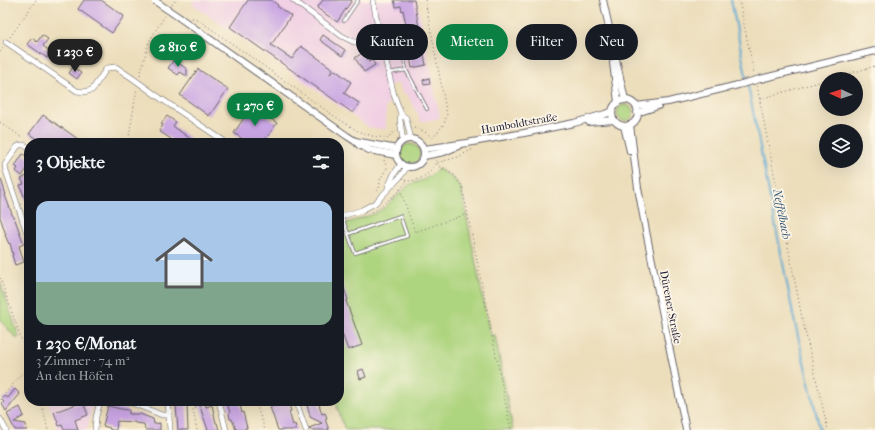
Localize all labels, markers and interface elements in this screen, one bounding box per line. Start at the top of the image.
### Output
chip: Kaufen [356,24,428,60]
chip: Mieten [436,24,508,60]
chip: Filter [516,24,577,60]
chip: Neu [585,24,638,60]
pin: 2 810 € [141,34,215,68]
pin: 1 230 € [38,39,112,73]
text: 2 810 € [159,39,197,54]
text: 1 230 € [56,44,94,59]
north arrow [819,72,863,116]
map controls [819,72,863,168]
pin: 1 270 € [218,93,292,127]
text: 1 270 € [236,98,274,113]
street label: Humboldtstraße [480,110,559,137]
button: layers [819,124,863,168]
icon: filters [310,151,332,173]
text: 3 Objekte [36,152,105,172]
water label: Neffelbach [770,187,794,240]
icon: home [148,227,220,299]
street label: Dürener Straße [657,269,684,345]
text: 1 230 €/Monat [36,333,136,353]
text: 3 Zimmer · 74 m² [36,353,129,368]
text: An den Höfen [36,368,113,383]

